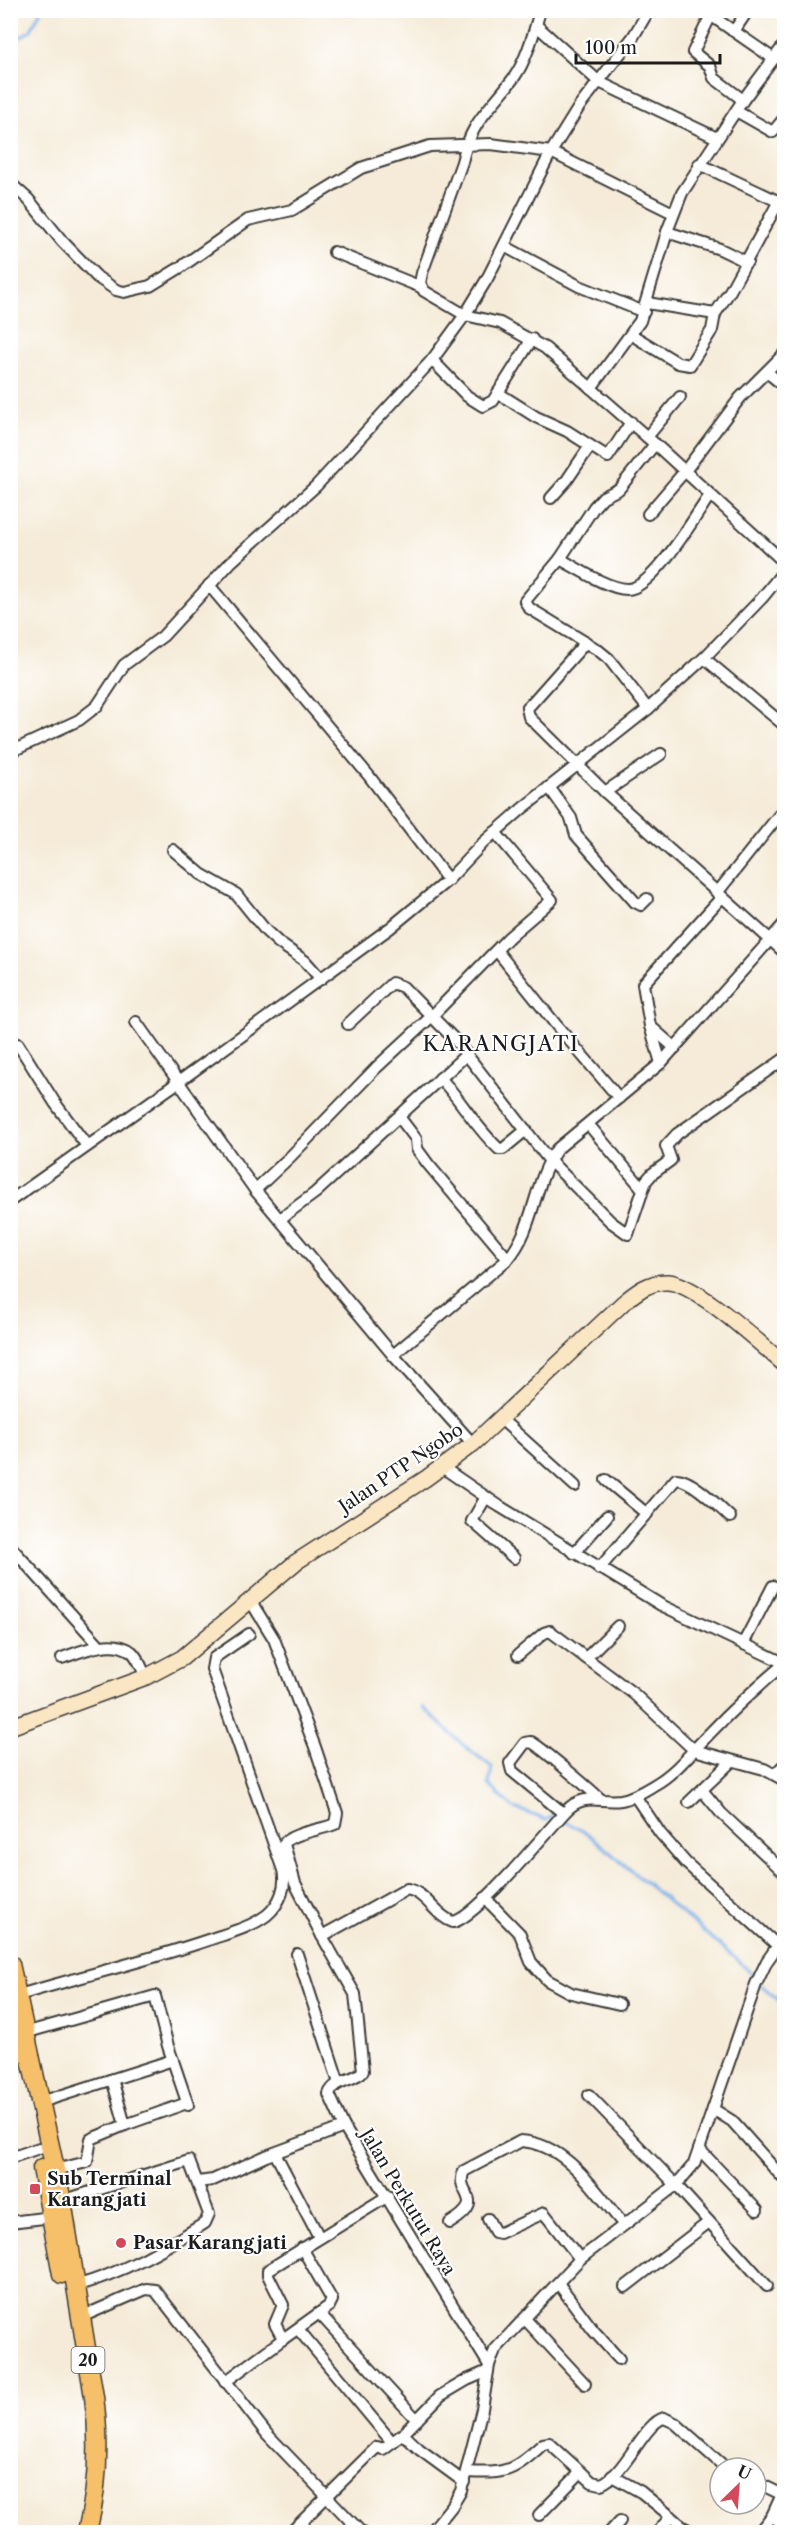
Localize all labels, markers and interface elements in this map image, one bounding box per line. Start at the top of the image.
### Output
scale bar [576,27,720,65]
text: 100 m [585,37,637,59]
district label: KARANGJATI [422,1031,580,1056]
street label: Jalan PTP Ngobo [332,1418,467,1519]
street label: Jalan Perkutut Raya [354,2122,461,2280]
place label: Sub Terminal Karangjati [47,2168,172,2211]
marker: Sub Terminal Karangjati [28,2182,42,2196]
place label: Pasar Karangjati [133,2232,287,2254]
marker: Pasar Karangjati [114,2236,128,2250]
road number: 20 [72,2347,104,2373]
north arrow [708,2456,768,2516]
text: U [734,2461,754,2484]

